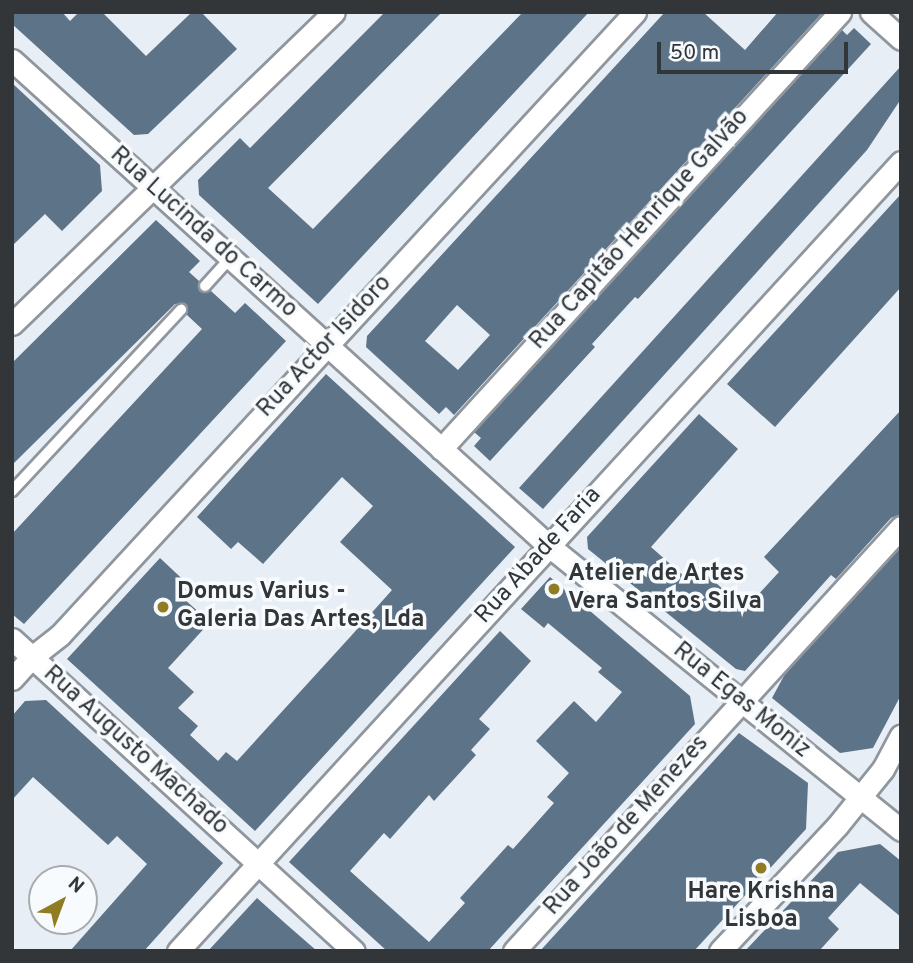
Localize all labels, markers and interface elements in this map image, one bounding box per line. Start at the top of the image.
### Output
scale bar [661,28,852,72]
text: 50 m [670,40,719,67]
street label: Rua Capitão Henrique Galvão [524,104,756,356]
street label: Rua Lucinda do Carmo [103,141,303,325]
street label: Rua Actor Isidoro [251,270,399,424]
street label: Rua Abade Faria [470,481,608,631]
place label: Atelier de Artes Vera Santos Silva [568,561,762,617]
place label: Domus Varius - Galeria Das Artes, Lda [177,579,425,635]
marker: Atelier de Artes Vera Santos Silva [546,581,562,597]
marker: Domus Varius - Galeria Das Artes, Lda [155,599,171,615]
street label: Rua Egas Moniz [666,637,816,765]
street label: Rua Augusto Machado [36,660,234,842]
street label: Rua João de Menezes [538,730,716,922]
marker: Hare Krishna Lisboa [753,860,769,876]
north arrow [28,865,98,935]
text: N [62,872,88,899]
place label: Hare Krishna Lisboa [687,879,835,935]

